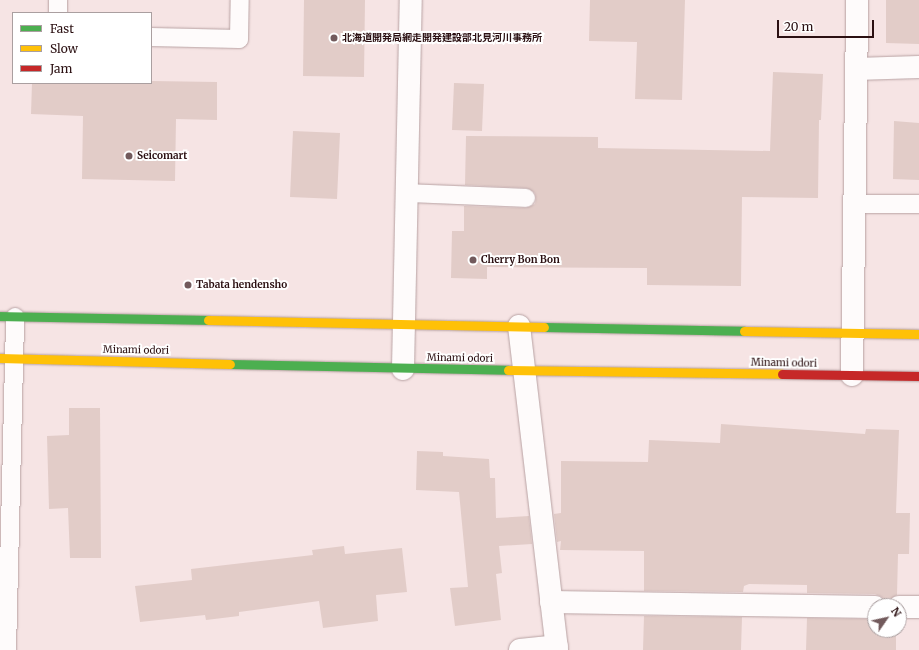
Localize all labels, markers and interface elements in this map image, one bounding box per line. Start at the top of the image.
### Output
legend [12,12,152,84]
scale bar [779,12,876,38]
text: 20 m [784,19,813,34]
text: Fast [50,21,74,36]
place label: 北海道開発局網走開発建設部北見河川事務所 [342,32,542,44]
marker: 北海道開発局網走開発建設部北見河川事務所 [329,33,339,43]
text: Slow [50,41,78,56]
text: Jam [50,61,72,76]
place label: Seicomart [137,150,187,162]
marker: Seicomart [124,151,134,161]
place label: Cherry Bon Bon [481,254,560,266]
marker: Cherry Bon Bon [468,255,478,265]
place label: Tabata hendensho [196,279,287,291]
marker: Tabata hendensho [183,280,193,290]
street label: Minami odori [103,343,169,357]
street label: Minami odori [427,351,493,365]
street label: Minami odori [751,356,817,370]
north arrow [867,598,907,638]
text: N [888,604,904,619]

